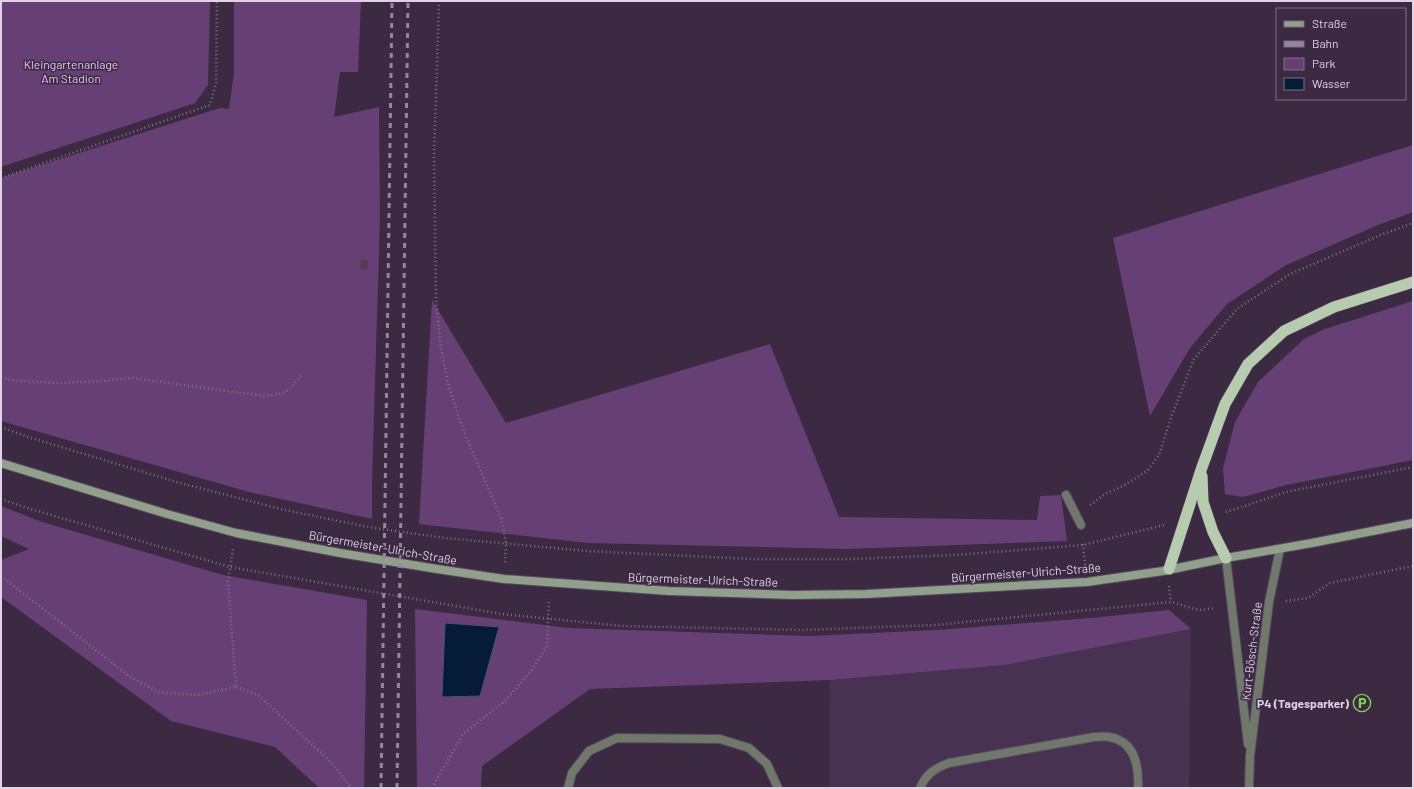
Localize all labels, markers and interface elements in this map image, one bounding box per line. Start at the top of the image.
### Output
legend [1276,8,1406,100]
text: Straße [1312,16,1347,30]
text: Bahn [1312,36,1339,50]
text: Park [1312,56,1336,70]
park label: Kleingartenanlage Am Stadion [24,57,118,85]
text: Wasser [1312,76,1351,90]
street label: Bürgermeister-Ulrich-Straße [308,527,458,567]
street label: Bürgermeister-Ulrich-Straße [951,560,1101,584]
street label: Bürgermeister-Ulrich-Straße [628,569,778,589]
street label: Kurt-Bösch-Straße [1238,601,1264,701]
parking icon: P4 (Tagesparker) [1352,693,1372,713]
place label: P4 (Tagesparker) [1257,696,1350,710]

